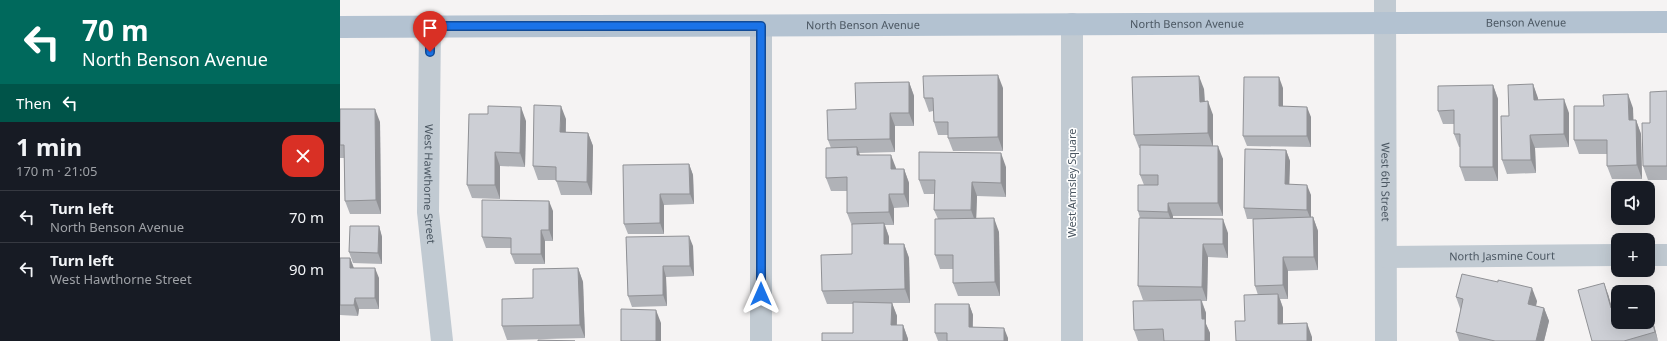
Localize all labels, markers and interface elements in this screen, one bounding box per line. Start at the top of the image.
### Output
text: 70 m [82,11,149,49]
pin [413,11,447,52]
street label: Benson Avenue [1486,14,1566,30]
icon: left [16,16,68,68]
street label: North Benson Avenue [1130,16,1244,31]
icon: arrive [419,17,441,39]
street label: North Benson Avenue [806,17,920,32]
text: North Benson Avenue [82,47,268,71]
icon: left [59,92,81,114]
text: Then [16,93,51,113]
street label: West Hawthorne Street [421,124,439,245]
street label: West Armsley Square [1064,128,1079,238]
text: 1 min [16,130,82,163]
button: close [282,135,324,177]
street label: West 6th Street [1378,142,1394,222]
text: 170 m · 21:05 [16,162,97,180]
map controls [1611,181,1655,329]
button: sound [1611,181,1655,225]
text: Turn left [50,198,114,218]
icon: left [16,206,38,228]
text: 70 m [289,207,324,227]
text: North Benson Avenue [50,218,184,236]
button: + [1611,233,1655,277]
street label: North Jasmine Court [1449,248,1555,263]
text: Turn left [50,250,114,270]
icon: left [16,258,38,280]
text: 90 m [289,259,324,279]
text: West Hawthorne Street [50,270,192,288]
position arrow [740,273,782,315]
button: − [1611,285,1655,329]

